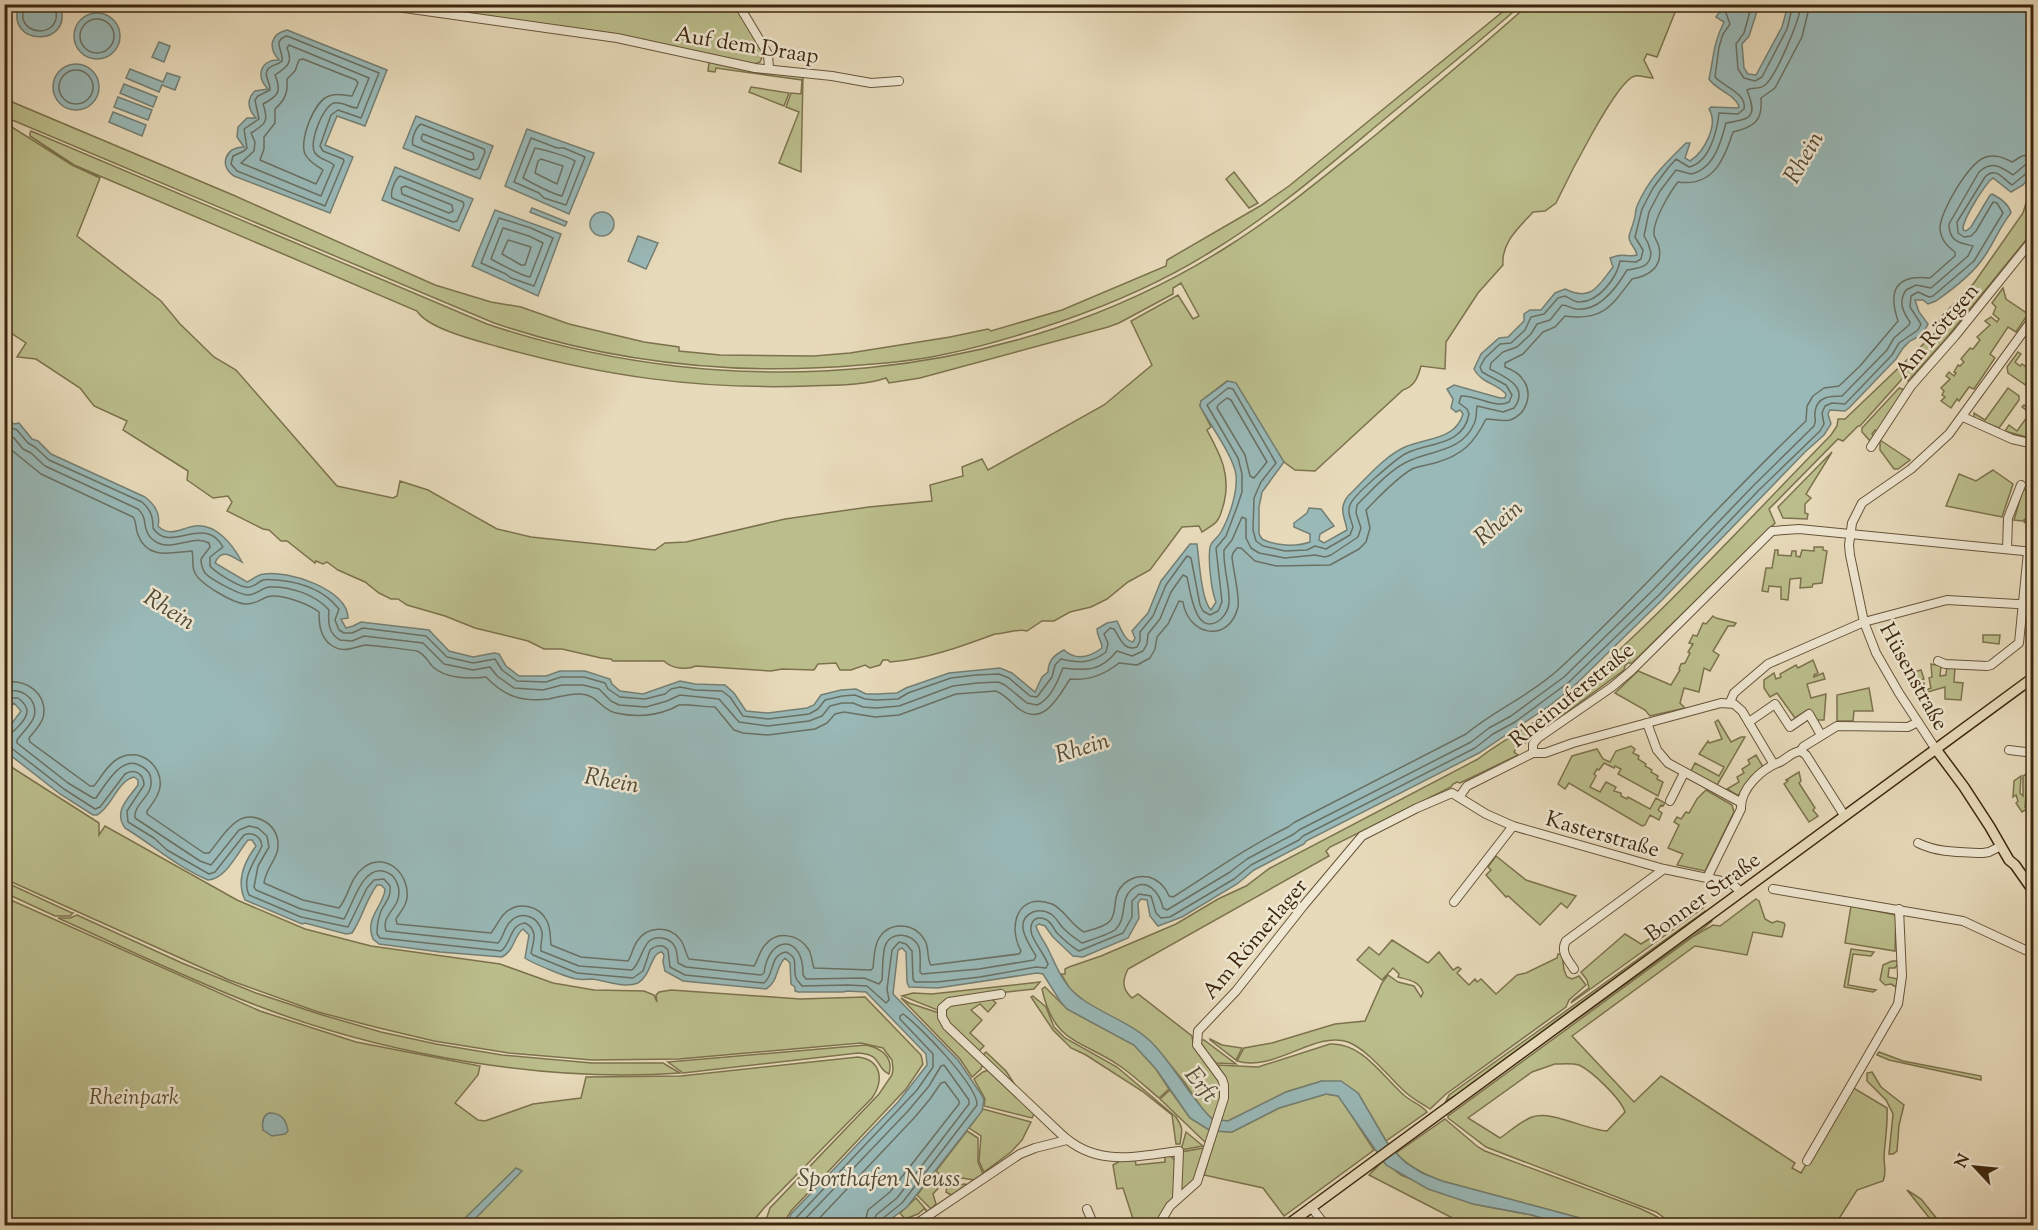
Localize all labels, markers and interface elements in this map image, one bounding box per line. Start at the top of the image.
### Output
street label: Auf dem Draap [672,20,821,74]
water label: Rhein [1776,125,1833,190]
street label: Am Röttgen [1889,277,1988,387]
water label: Rhein [1467,492,1532,554]
water label: Rhein [137,582,202,640]
street label: Hüsenstraße [1870,618,1955,737]
street label: Rheinuferstraße [1504,636,1642,757]
water label: Rhein [1051,724,1114,773]
water label: Rhein [582,760,642,804]
street label: Kasterstraße [1541,804,1663,867]
street label: Bonner Straße [1639,846,1768,951]
street label: Am Römerlager [1196,872,1317,1007]
water label: Erft [1175,1060,1226,1111]
park label: Rheinpark [89,1083,179,1115]
north arrow [1945,1137,2005,1197]
text: N [1951,1151,1977,1172]
water label: Sporthafen Neuss [798,1163,960,1197]

